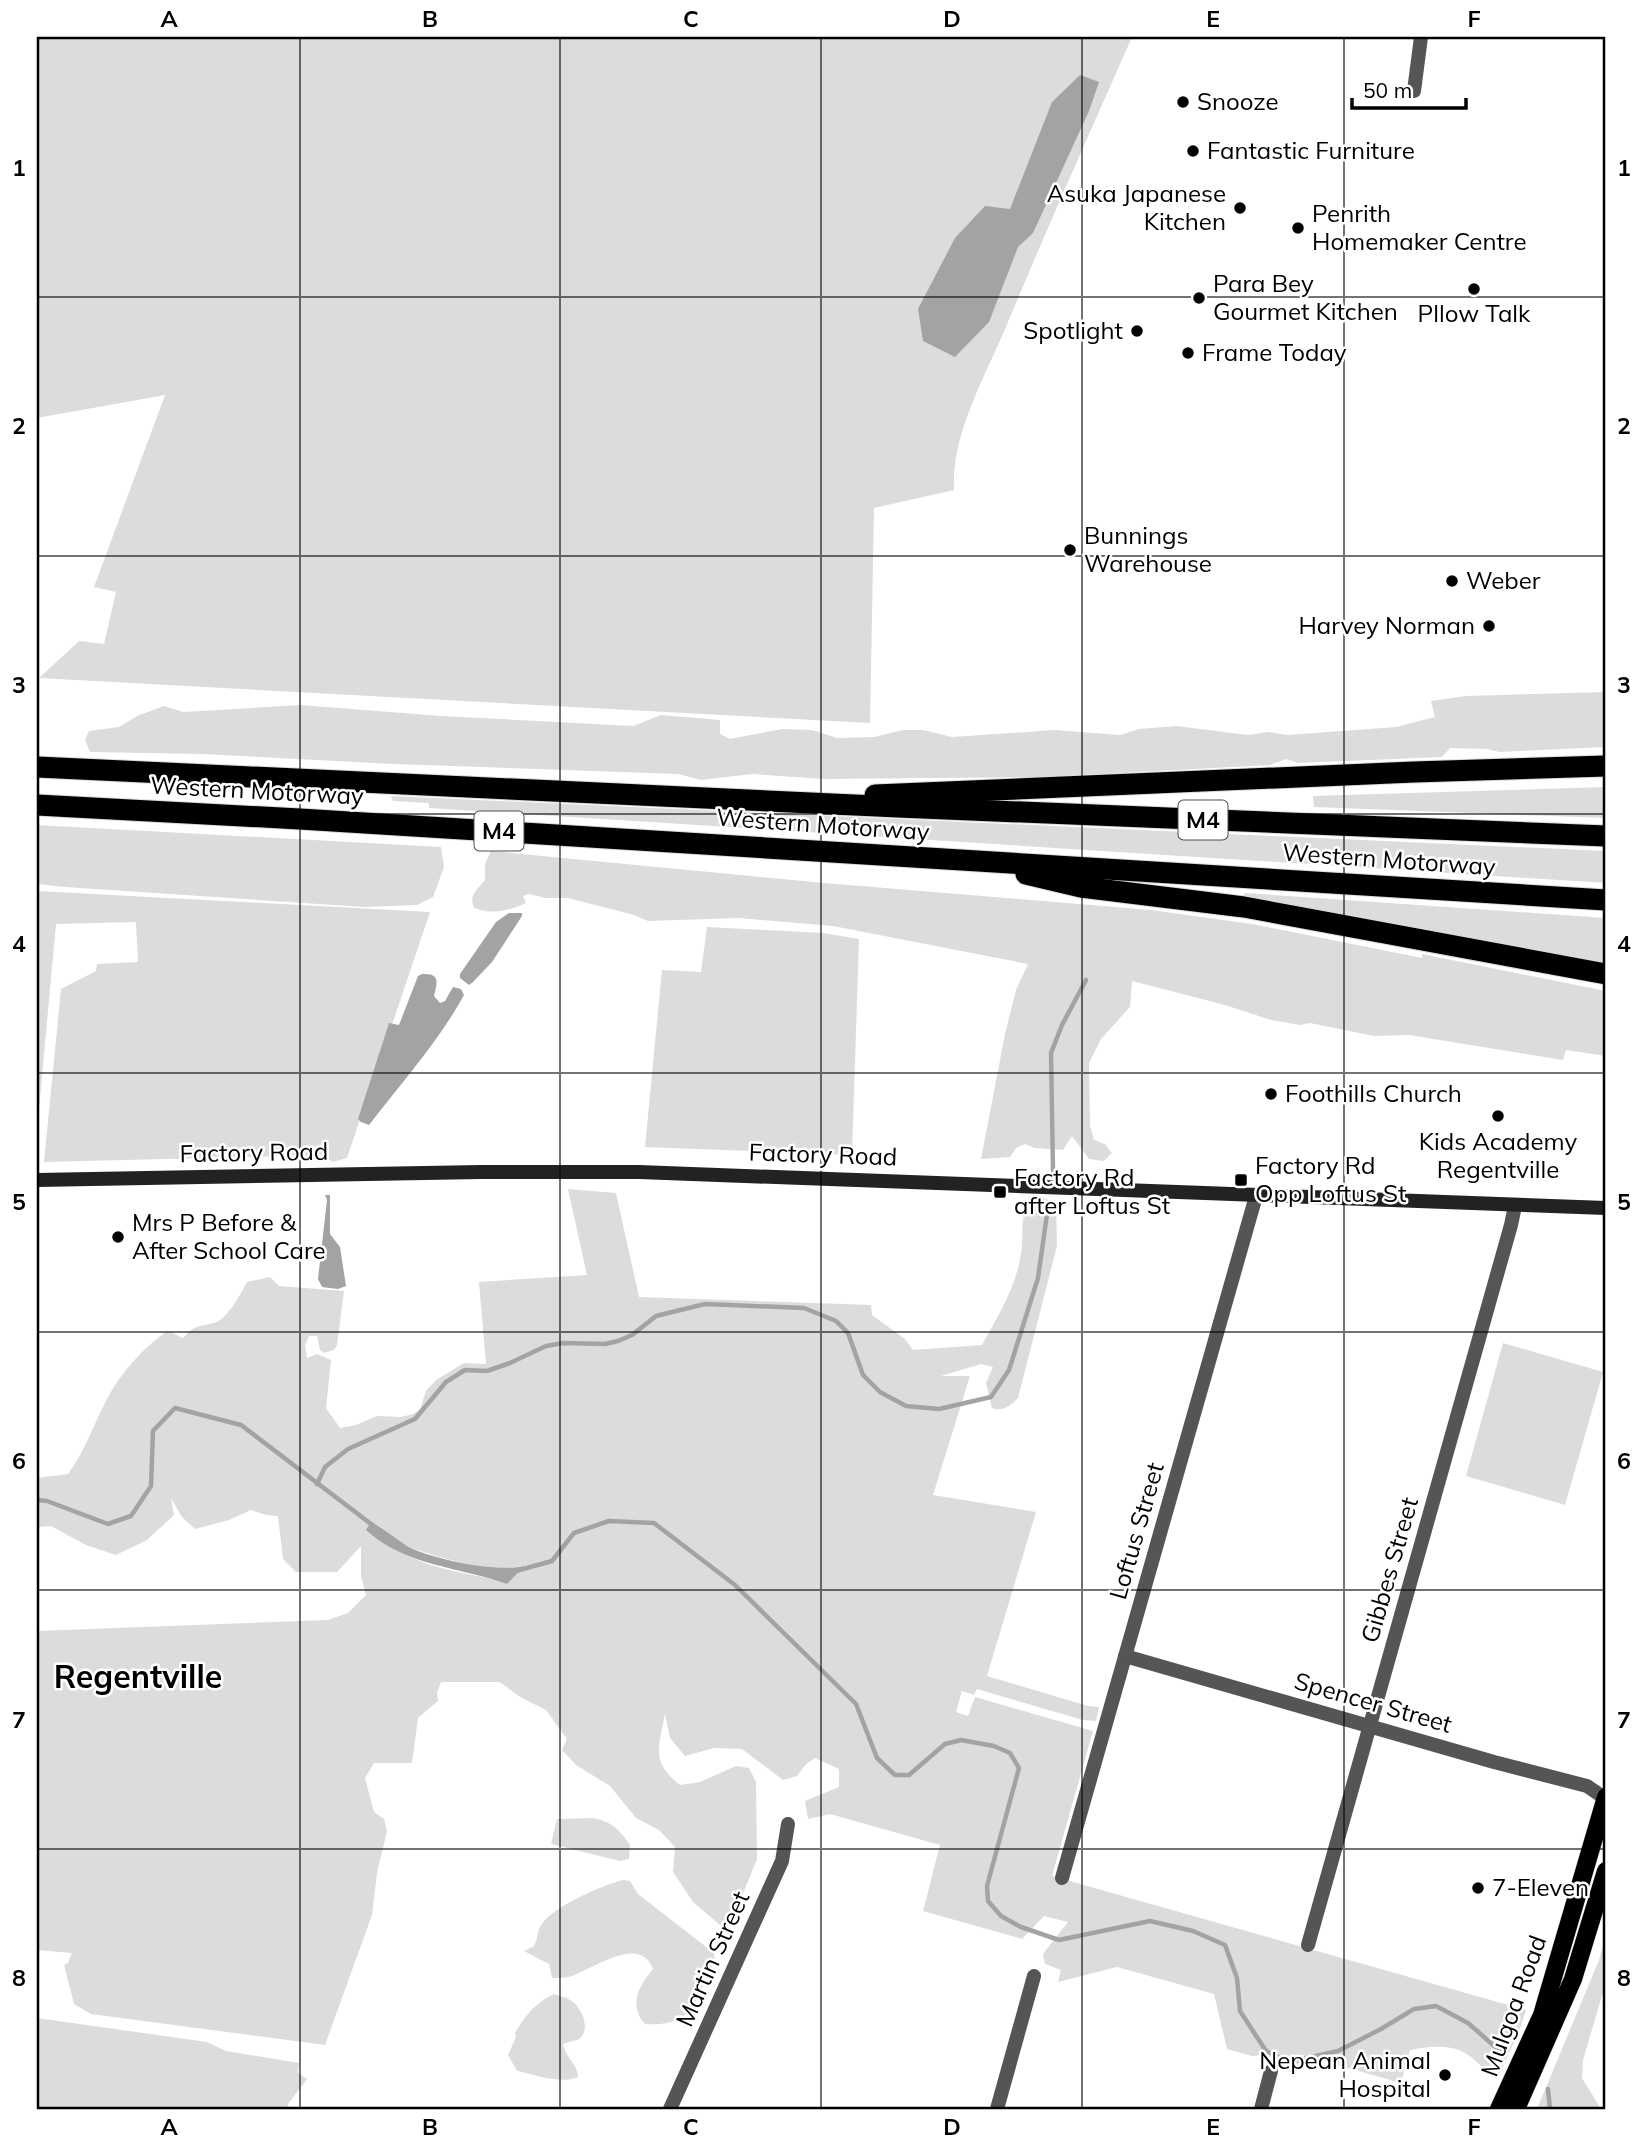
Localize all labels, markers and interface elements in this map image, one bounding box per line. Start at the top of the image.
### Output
text: A [160,4,178,33]
text: B [422,4,438,33]
text: C [683,4,699,33]
text: D [943,4,961,33]
text: E [1206,4,1220,33]
text: F [1467,4,1481,33]
scale bar [1352,66,1466,110]
text: 50 m [1363,77,1412,103]
place label: Snooze [1197,86,1279,116]
marker: Snooze [1175,94,1191,110]
place label: Fantastic Furniture [1207,135,1415,165]
marker: Fantastic Furniture [1185,143,1201,159]
text: 1 [12,153,26,182]
text: 1 [1617,153,1631,182]
place label: Asuka Japanese Kitchen [1047,178,1226,236]
place label: Penrith Homemaker Centre [1312,198,1527,256]
marker: Asuka Japanese Kitchen [1232,200,1248,216]
marker: Penrith Homemaker Centre [1290,220,1306,236]
place label: Para Bey Gourmet Kitchen [1213,268,1398,326]
marker: Pllow Talk [1466,281,1482,297]
marker: Para Bey Gourmet Kitchen [1191,290,1207,306]
place label: Pllow Talk [1418,298,1531,328]
place label: Spotlight [1023,315,1123,345]
marker: Spotlight [1129,323,1145,339]
place label: Frame Today [1202,337,1347,367]
marker: Frame Today [1180,345,1196,361]
text: 2 [12,411,26,440]
text: 2 [1617,411,1631,440]
place label: Bunnings Warehouse [1084,520,1212,578]
marker: Bunnings Warehouse [1062,542,1078,558]
place label: Weber [1466,565,1541,595]
marker: Weber [1444,573,1460,589]
place label: Harvey Norman [1298,610,1475,640]
marker: Harvey Norman [1481,618,1497,634]
text: 3 [12,670,26,699]
text: 3 [1617,670,1631,699]
street label: Western Motorway [150,769,365,811]
road number: M4 [1178,800,1228,840]
street label: Western Motorway [715,802,931,846]
road number: M4 [475,811,524,850]
street label: Western Motorway [1281,837,1497,881]
text: 4 [12,929,26,958]
text: 4 [1617,929,1631,958]
place label: Foothills Church [1285,1078,1462,1108]
marker: Foothills Church [1263,1086,1279,1102]
marker: Kids Academy Regentville [1490,1108,1506,1124]
place label: Kids Academy Regentville [1419,1126,1577,1184]
street label: Factory Road [179,1136,329,1168]
street label: Factory Road [748,1136,898,1172]
place label: Factory Rd Opp Loftus St [1255,1150,1406,1208]
place label: Factory Rd after Loftus St [1014,1162,1170,1220]
marker: Factory Rd Opp Loftus St [1233,1172,1249,1188]
marker: Factory Rd after Loftus St [992,1184,1008,1200]
text: 5 [12,1187,26,1216]
text: 5 [1617,1187,1631,1216]
place label: Mrs P Before & After School Care [132,1207,326,1265]
marker: Mrs P Before & After School Care [110,1229,126,1245]
text: 6 [12,1446,26,1475]
text: 6 [1617,1446,1631,1475]
street label: Loftus Street [1102,1459,1170,1603]
street label: Gibbes Street [1354,1494,1424,1646]
district label: Regentville [54,1656,222,1696]
street label: Spencer Street [1291,1665,1456,1739]
text: 7 [12,1705,26,1734]
text: 7 [1617,1705,1631,1734]
place label: 7-Eleven [1492,1872,1589,1902]
marker: 7-Eleven [1470,1880,1486,1896]
street label: Martin Street [669,1886,755,2031]
street label: Mulgoa Road [1474,1931,1552,2080]
text: 8 [12,1963,26,1992]
text: 8 [1617,1963,1631,1992]
place label: Nepean Animal Hospital [1259,2045,1431,2103]
marker: Nepean Animal Hospital [1437,2067,1453,2083]
text: A [160,2112,178,2141]
text: B [422,2112,438,2141]
text: C [683,2112,699,2141]
text: D [943,2112,961,2141]
text: E [1206,2112,1220,2141]
text: F [1467,2112,1481,2141]

